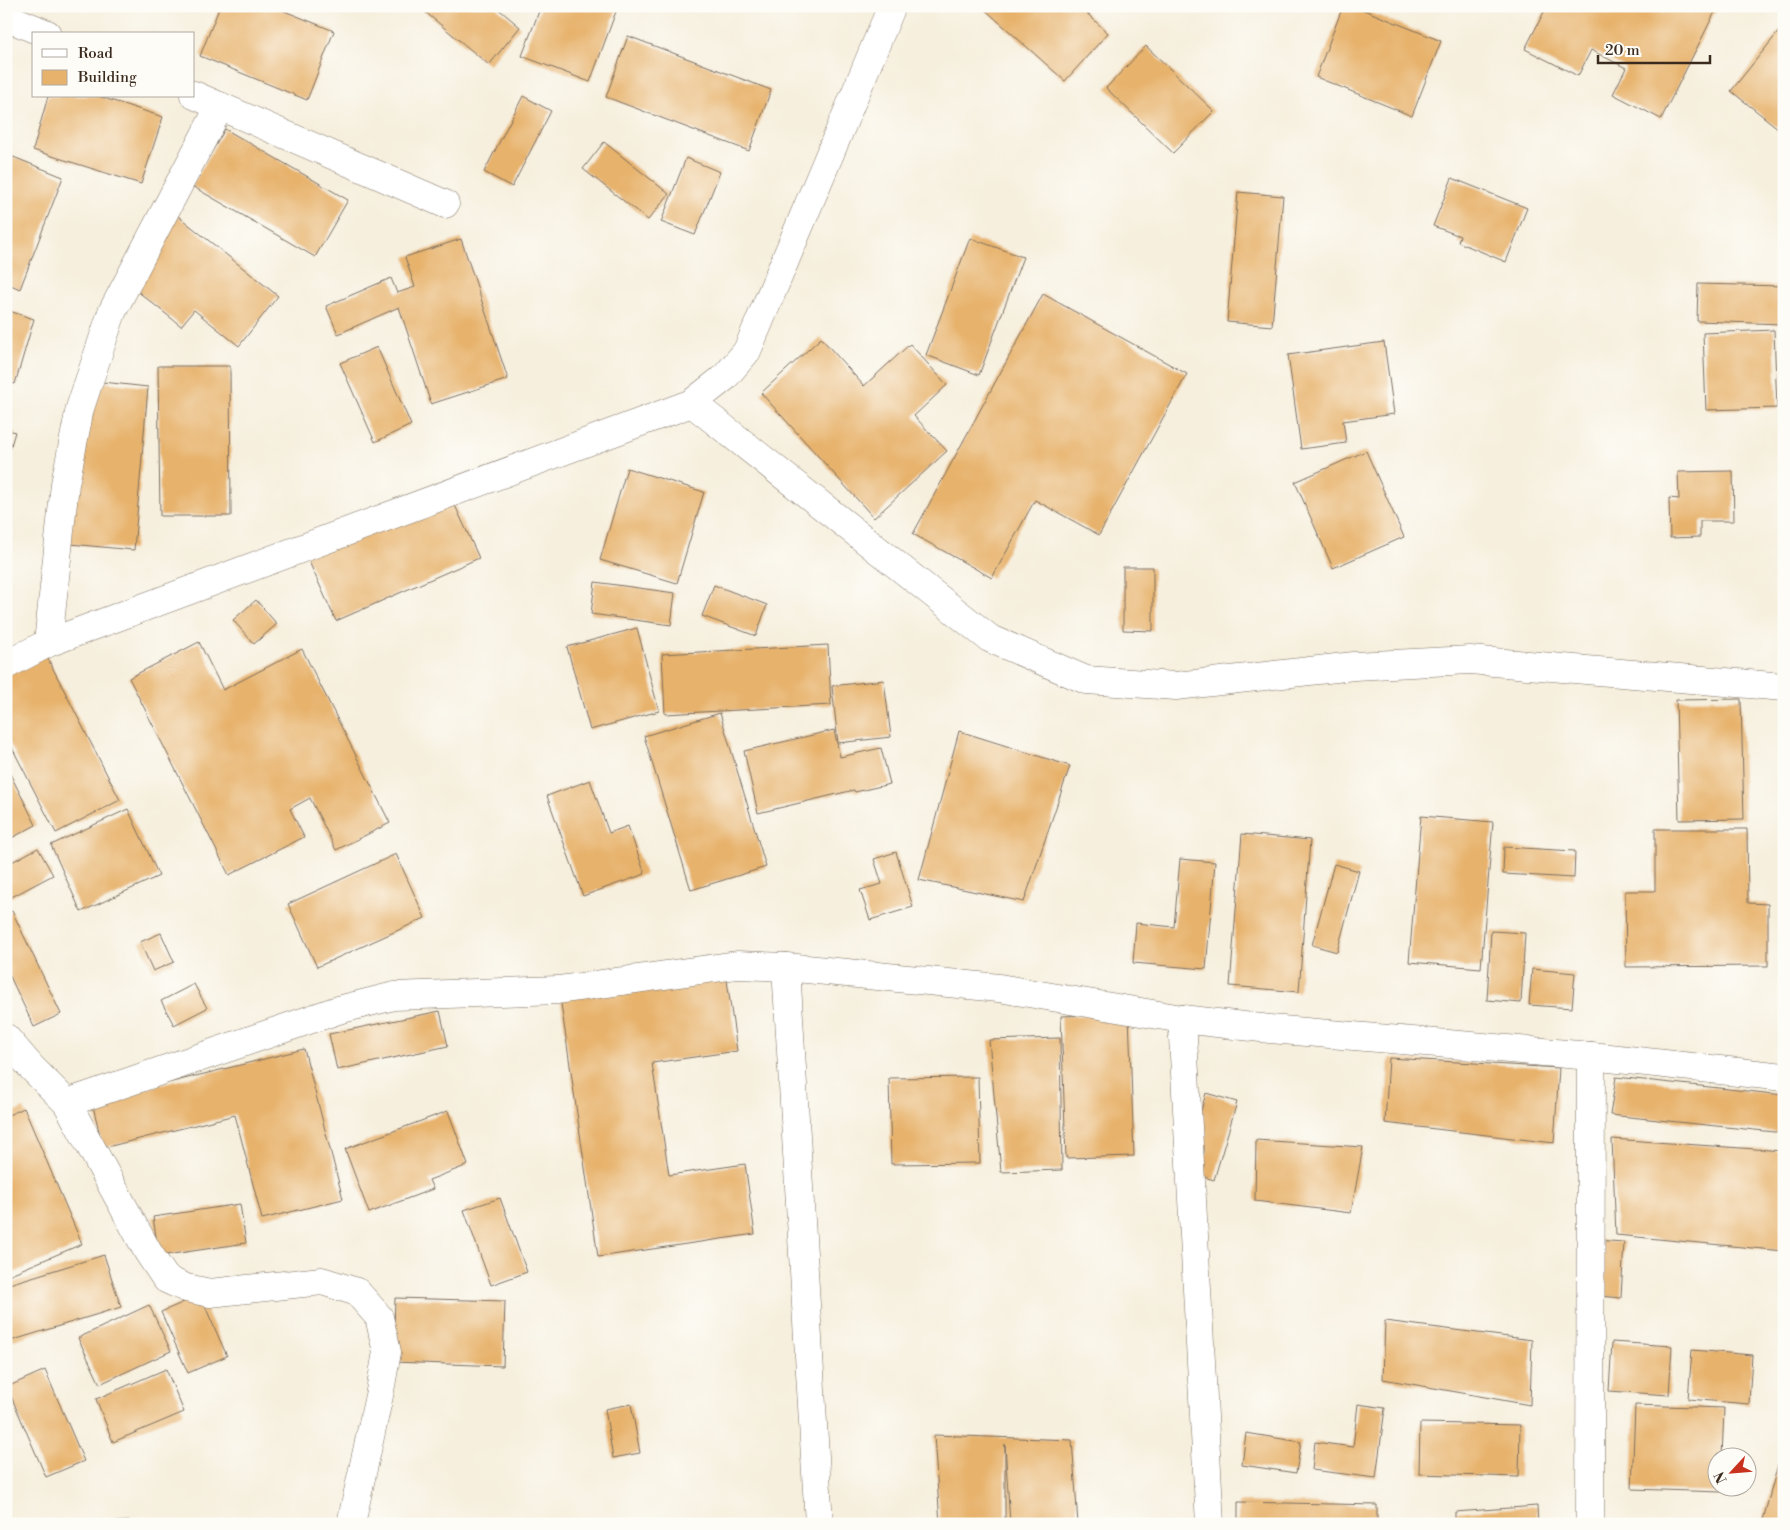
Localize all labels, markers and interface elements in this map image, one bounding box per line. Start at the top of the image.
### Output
legend [32,32,195,98]
scale bar [1598,32,1710,64]
text: 20 m [1605,41,1640,60]
text: Road [78,44,113,63]
text: Building [77,68,137,87]
north arrow [1708,1448,1758,1498]
text: N [1711,1468,1732,1486]

